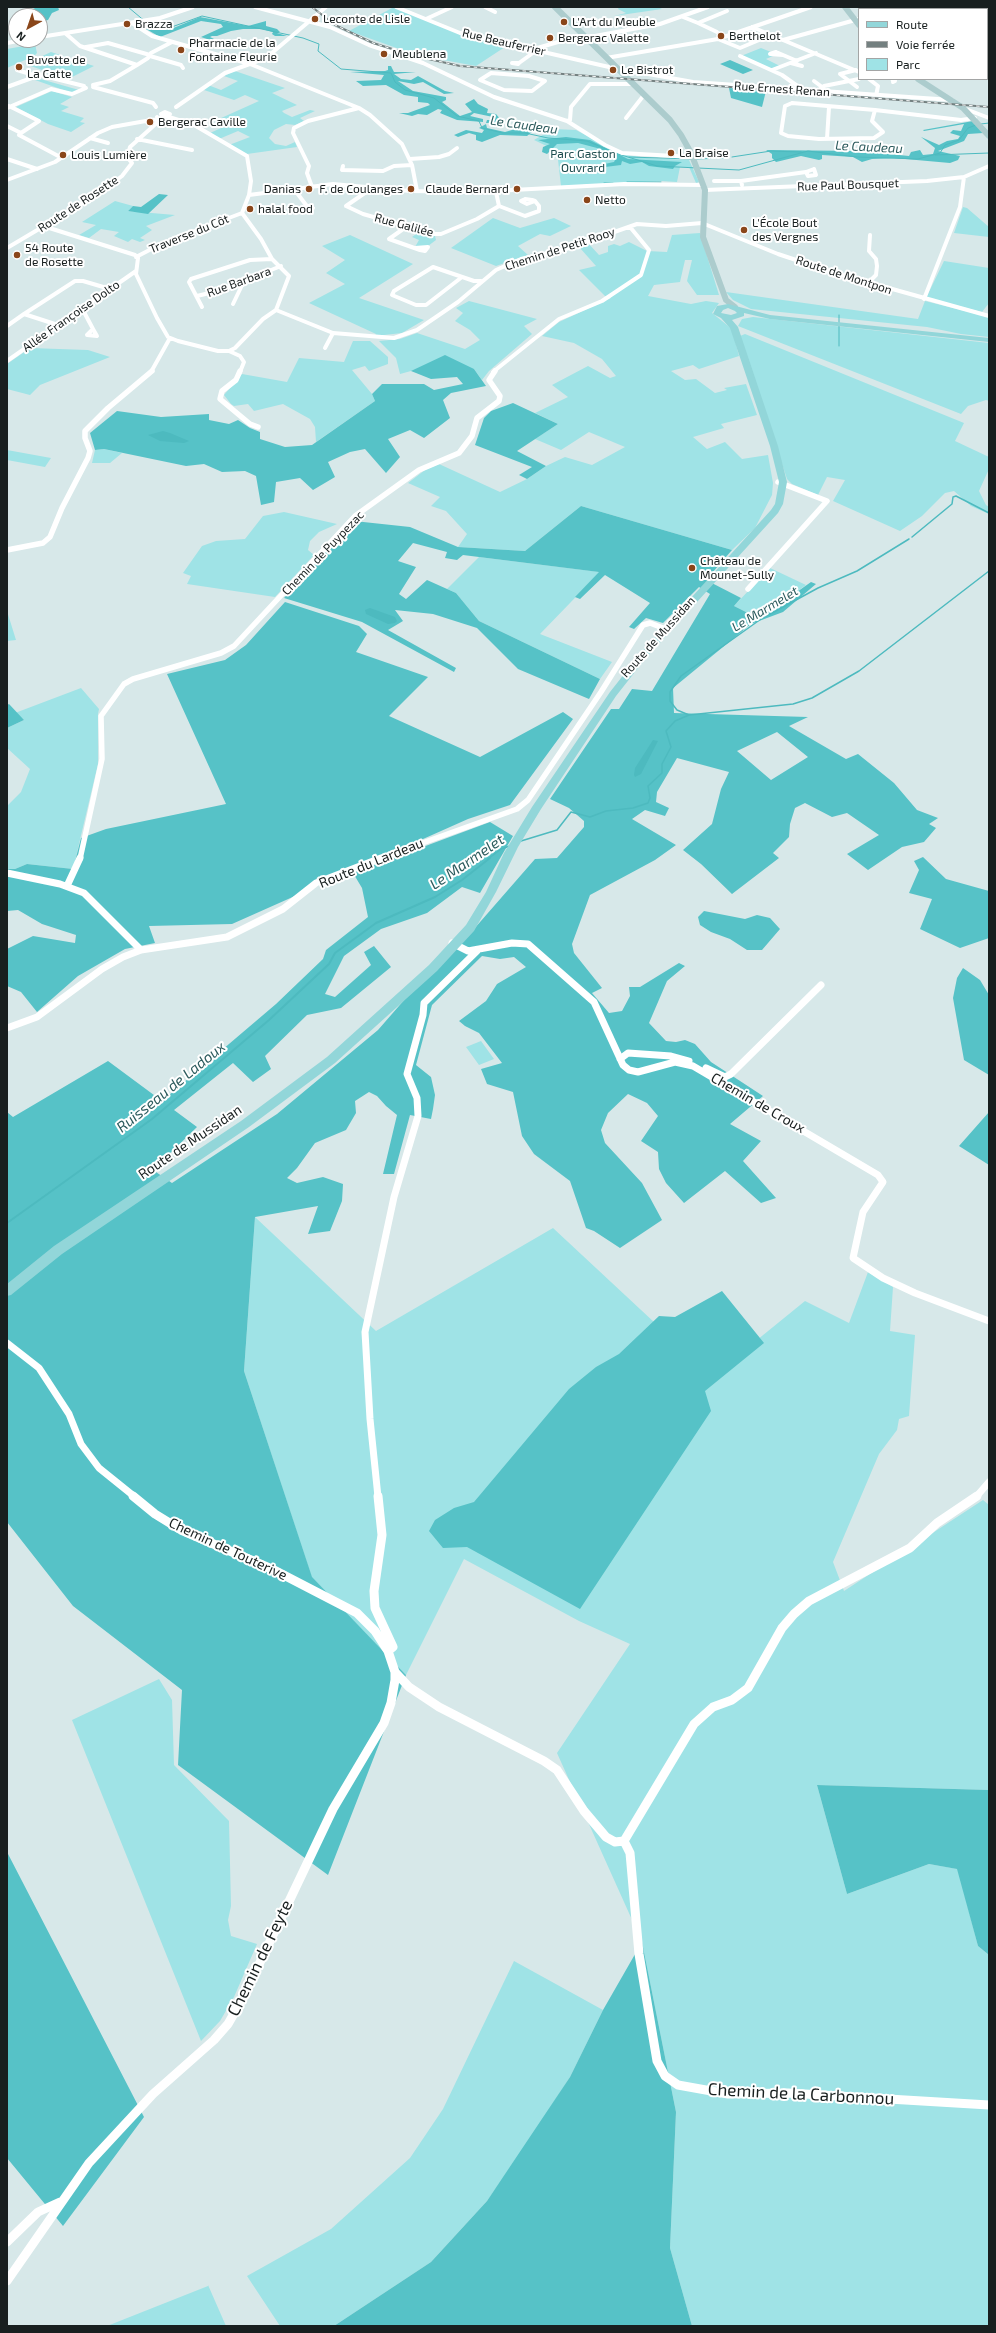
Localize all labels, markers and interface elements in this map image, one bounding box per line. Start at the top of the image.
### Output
north arrow [8,8,48,48]
legend [858,8,988,80]
place label: Leconte de Lisle [323,12,410,26]
marker: Leconte de Lisle [310,14,320,24]
place label: L'Art du Meuble [572,15,656,29]
place label: Brazza [135,17,173,31]
marker: L'Art du Meuble [559,17,569,27]
text: Route [896,17,928,31]
marker: Brazza [122,19,132,29]
street label: Rue Beauferrier [461,25,547,59]
text: N [13,29,28,44]
place label: Berthelot [729,29,781,43]
place label: Bergerac Valette [558,31,649,45]
marker: Berthelot [716,31,726,41]
marker: Bergerac Valette [545,33,555,43]
place label: Pharmacie de la Fontaine Fleurie [189,36,277,64]
text: Voie ferrée [896,37,955,51]
marker: Pharmacie de la Fontaine Fleurie [176,45,186,55]
place label: Meublena [392,47,446,61]
marker: Meublena [379,49,389,59]
place label: Buvette de La Catte [27,53,86,81]
text: Parc [896,57,920,71]
marker: Buvette de La Catte [14,62,24,72]
place label: Le Bistrot [621,63,673,77]
marker: Le Bistrot [608,65,618,75]
street label: Rue Ernest Renan [734,78,830,100]
water label: Le Caudeau [489,113,559,137]
place label: Bergerac Caville [158,115,246,129]
marker: Bergerac Caville [145,117,155,127]
water label: Le Caudeau [835,137,903,157]
place label: La Braise [679,146,729,160]
park label: Parc Gaston Ouvrard [550,147,616,175]
place label: Louis Lumière [71,148,147,162]
marker: La Braise [666,148,676,158]
marker: Louis Lumière [58,150,68,160]
street label: Route de Rosette [35,173,121,235]
street label: Rue Paul Bousquet [797,176,899,194]
place label: Danias [264,182,301,196]
place label: F. de Coulanges [319,182,403,196]
place label: Claude Bernard [425,182,509,196]
marker: Danias [304,184,314,194]
marker: F. de Coulanges [406,184,416,194]
marker: Claude Bernard [512,184,522,194]
place label: Netto [595,193,626,207]
marker: Netto [582,195,592,205]
place label: halal food [258,202,313,216]
marker: halal food [245,204,255,214]
street label: Rue Galilée [373,210,435,240]
street label: Traverse du Côt [147,211,231,257]
place label: L'École Bout des Vergnes [752,216,818,244]
street label: Chemin de Petit Rooy [503,224,617,274]
marker: L'École Bout des Vergnes [739,225,749,235]
place label: 54 Route de Rosette [25,241,83,269]
marker: 54 Route de Rosette [12,250,22,260]
street label: Route de Montpon [794,253,894,297]
street label: Rue Barbara [205,264,273,300]
street label: Allée Françoise Dolto [20,277,122,355]
street label: Chemin de Puypezac [279,508,367,598]
place label: Château de Mounet-Sully [700,554,774,582]
marker: Château de Mounet-Sully [687,563,697,573]
water label: Le Marmelet [729,583,801,635]
street label: Route de Mussidan [618,594,698,680]
water label: Le Marmelet [426,831,508,893]
street label: Route du Lardeau [316,834,426,892]
water label: Ruisseau de Ladoux [113,1038,229,1136]
street label: Chemin de Croux [708,1069,808,1137]
street label: Route de Mussidan [135,1101,245,1183]
street label: Chemin de Touterive [166,1514,290,1584]
street label: Chemin de Feyte [223,1897,297,2019]
street label: Chemin de la Carbonnou [707,2079,895,2109]

